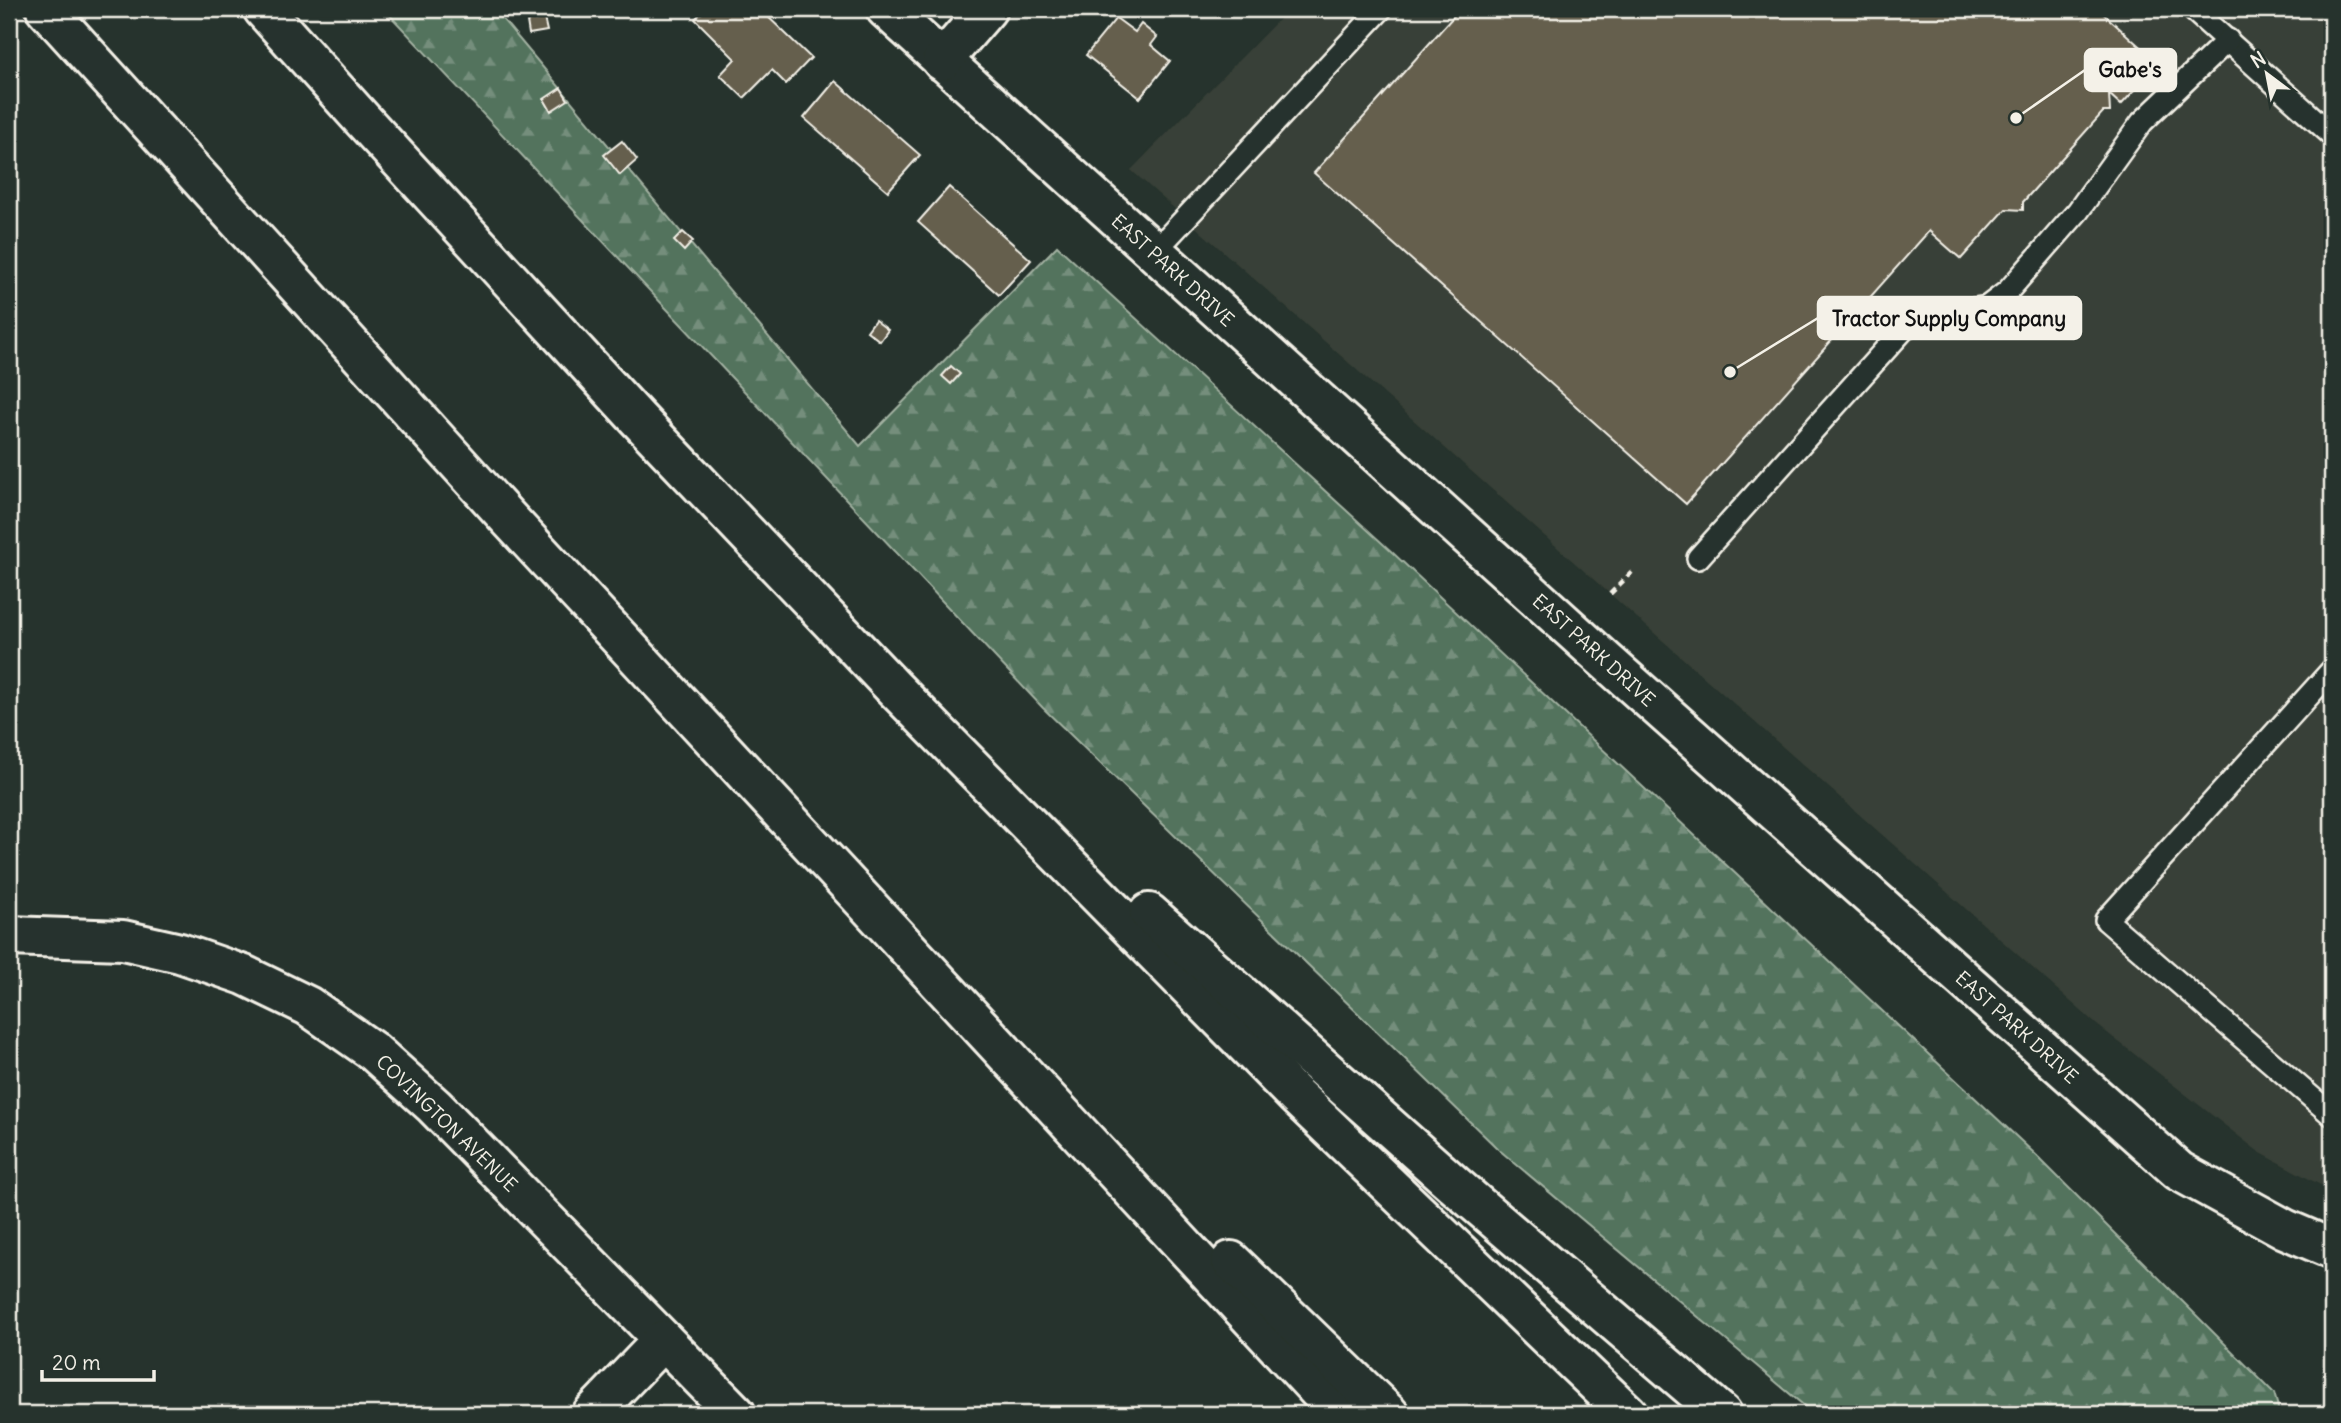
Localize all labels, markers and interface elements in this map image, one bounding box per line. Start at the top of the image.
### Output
north arrow [2232,38,2302,108]
text: N [2246,46,2270,73]
callout: Gabe's [2085,49,2176,91]
text: Gabe's [2098,56,2162,83]
street label: EAST PARK DRIVE [1107,209,1239,331]
callout: Tractor Supply Company [1818,297,2081,339]
text: Tractor Supply Company [1832,305,2066,332]
street label: EAST PARK DRIVE [1528,589,1660,711]
street label: EAST PARK DRIVE [1951,966,2083,1088]
street label: COVINGTON AVENUE [371,1049,523,1197]
scale bar [42,1339,154,1383]
text: 20 m [52,1349,101,1376]

